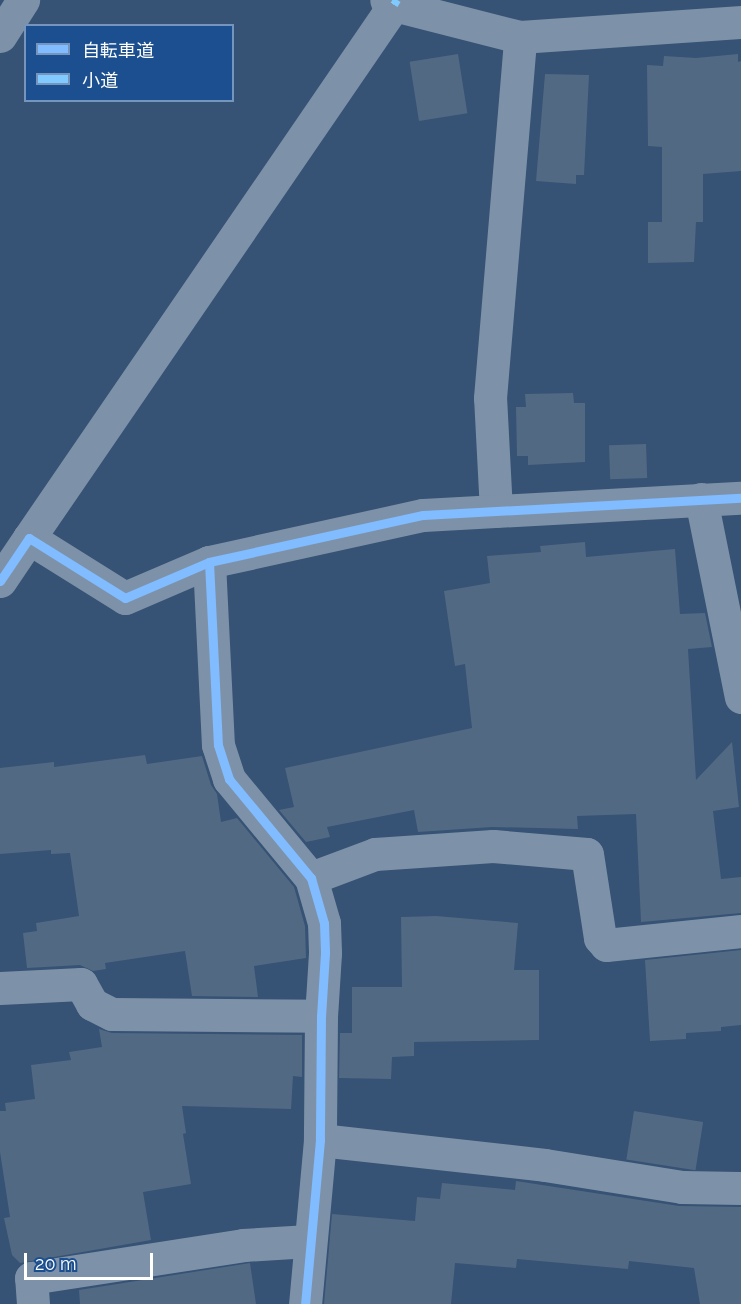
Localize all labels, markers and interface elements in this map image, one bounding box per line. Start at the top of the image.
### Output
legend [24,24,234,102]
text: 自転車道 [82,40,154,61]
text: 小道 [82,70,118,91]
scale bar [27,1241,156,1279]
text: 20 m [35,1253,77,1274]

